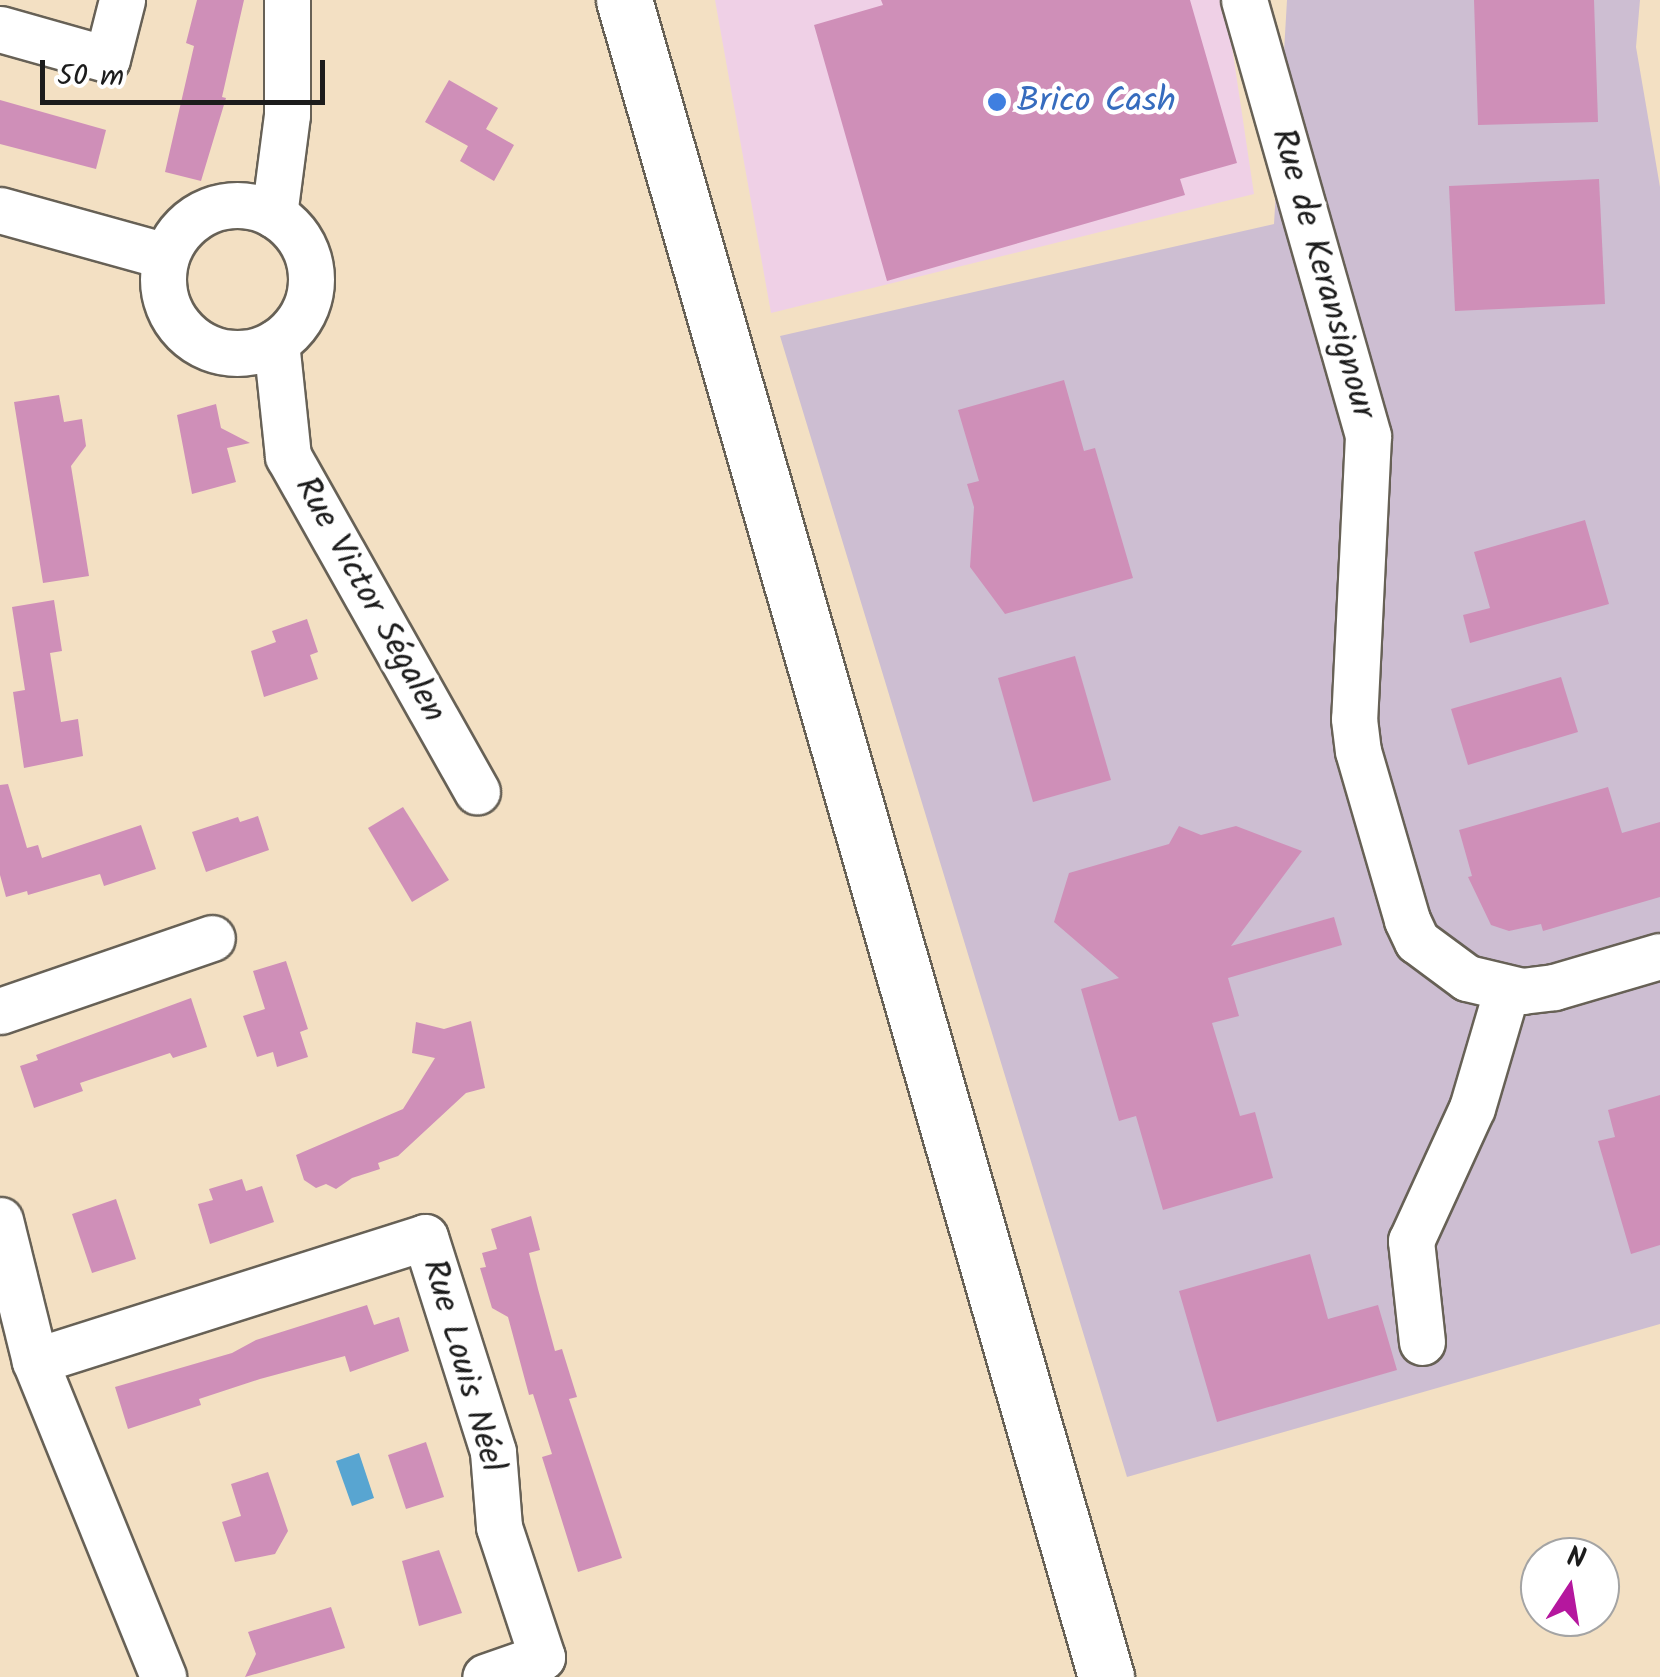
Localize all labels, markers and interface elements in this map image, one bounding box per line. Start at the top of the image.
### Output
scale bar [45,40,330,102]
text: 50 m [57,53,124,101]
place label: Brico Cash [1017,81,1176,123]
marker: Brico Cash [986,91,1008,113]
street label: Rue de Keransignour [1260,124,1384,424]
street label: Rue Victor Ségalen [284,470,454,730]
street label: Rue Louis Néel [412,1255,512,1477]
text: N [1563,1535,1589,1583]
north arrow [1520,1537,1620,1637]

